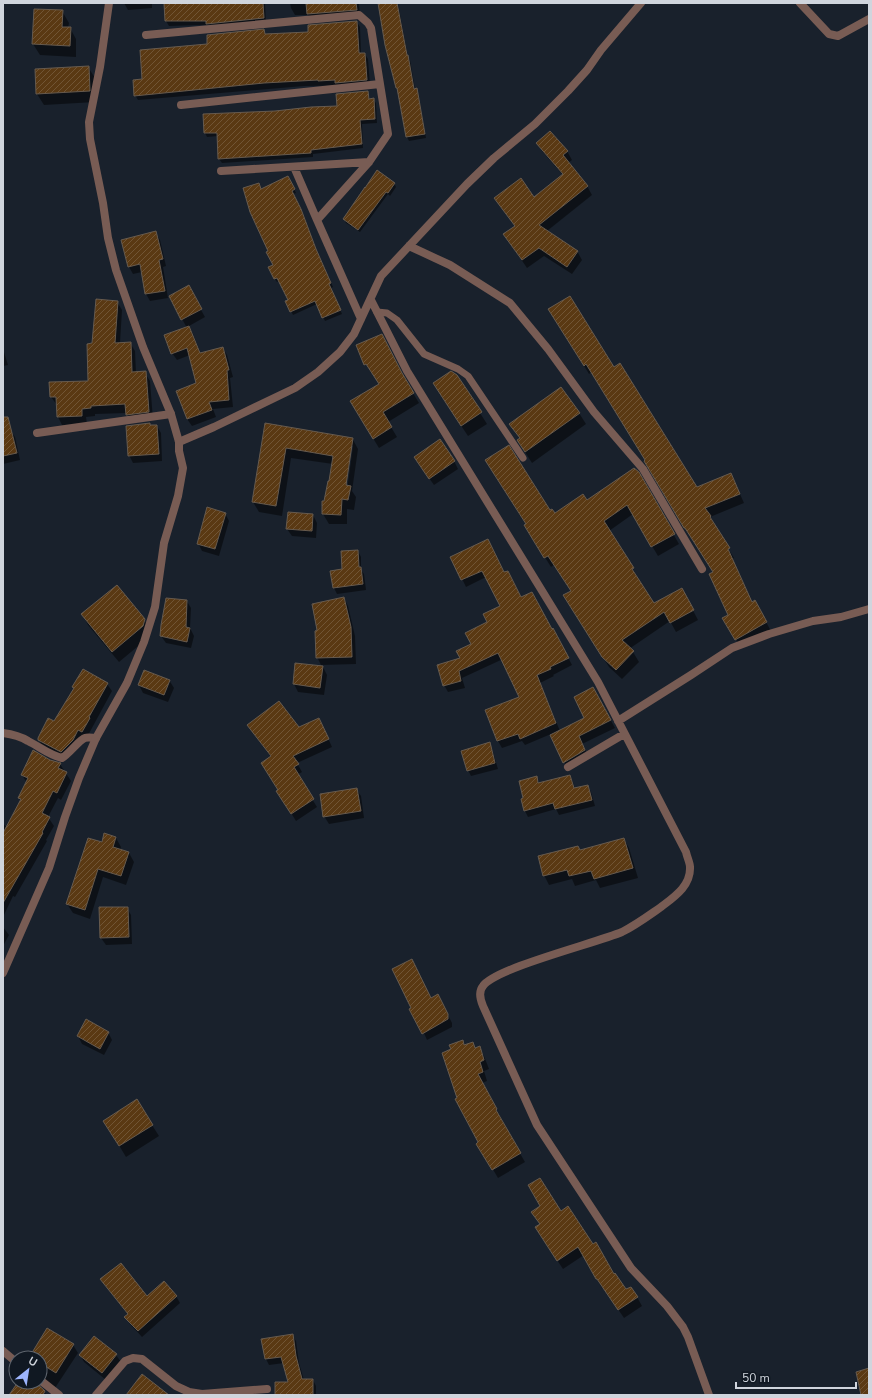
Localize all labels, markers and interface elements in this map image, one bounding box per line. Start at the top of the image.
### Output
north arrow [8,1350,48,1390]
text: U [25,1353,40,1370]
scale bar [736,1364,856,1390]
text: 50 m [742,1370,770,1386]

